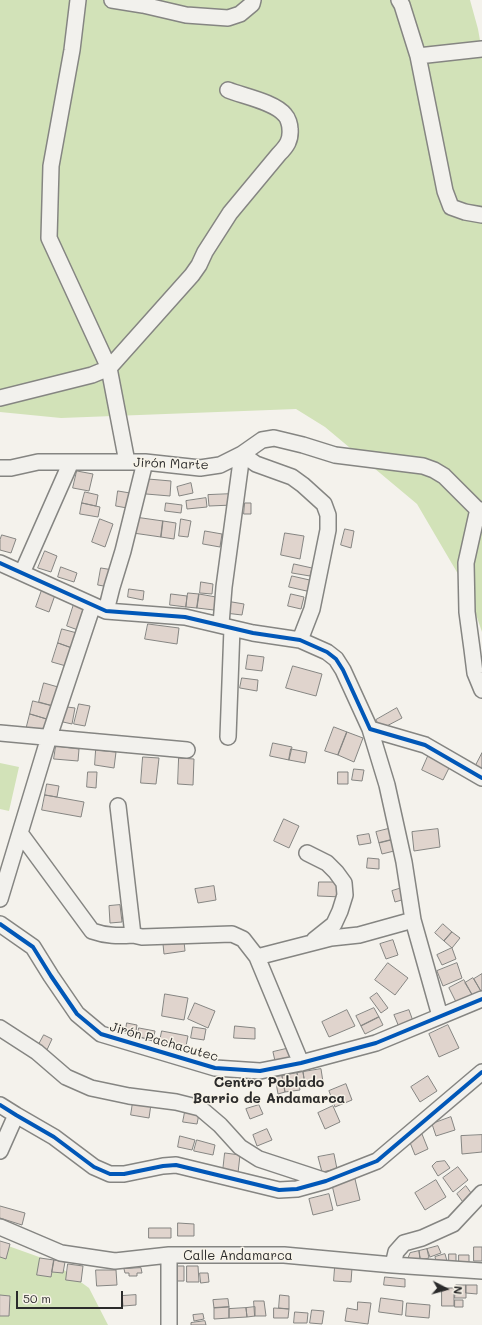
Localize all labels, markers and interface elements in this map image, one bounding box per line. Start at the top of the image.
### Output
street label: Jirón Marte [133,455,209,473]
street label: Jirón Pachacutec [108,1019,220,1065]
district label: Centro Poblado Barrio de Andamarca [193,1075,345,1108]
street label: Calle Andamarca [183,1248,293,1264]
north arrow [426,1269,466,1309]
scale bar [18,1283,125,1309]
text: N [451,1285,466,1295]
text: 50 m [23,1290,51,1306]

